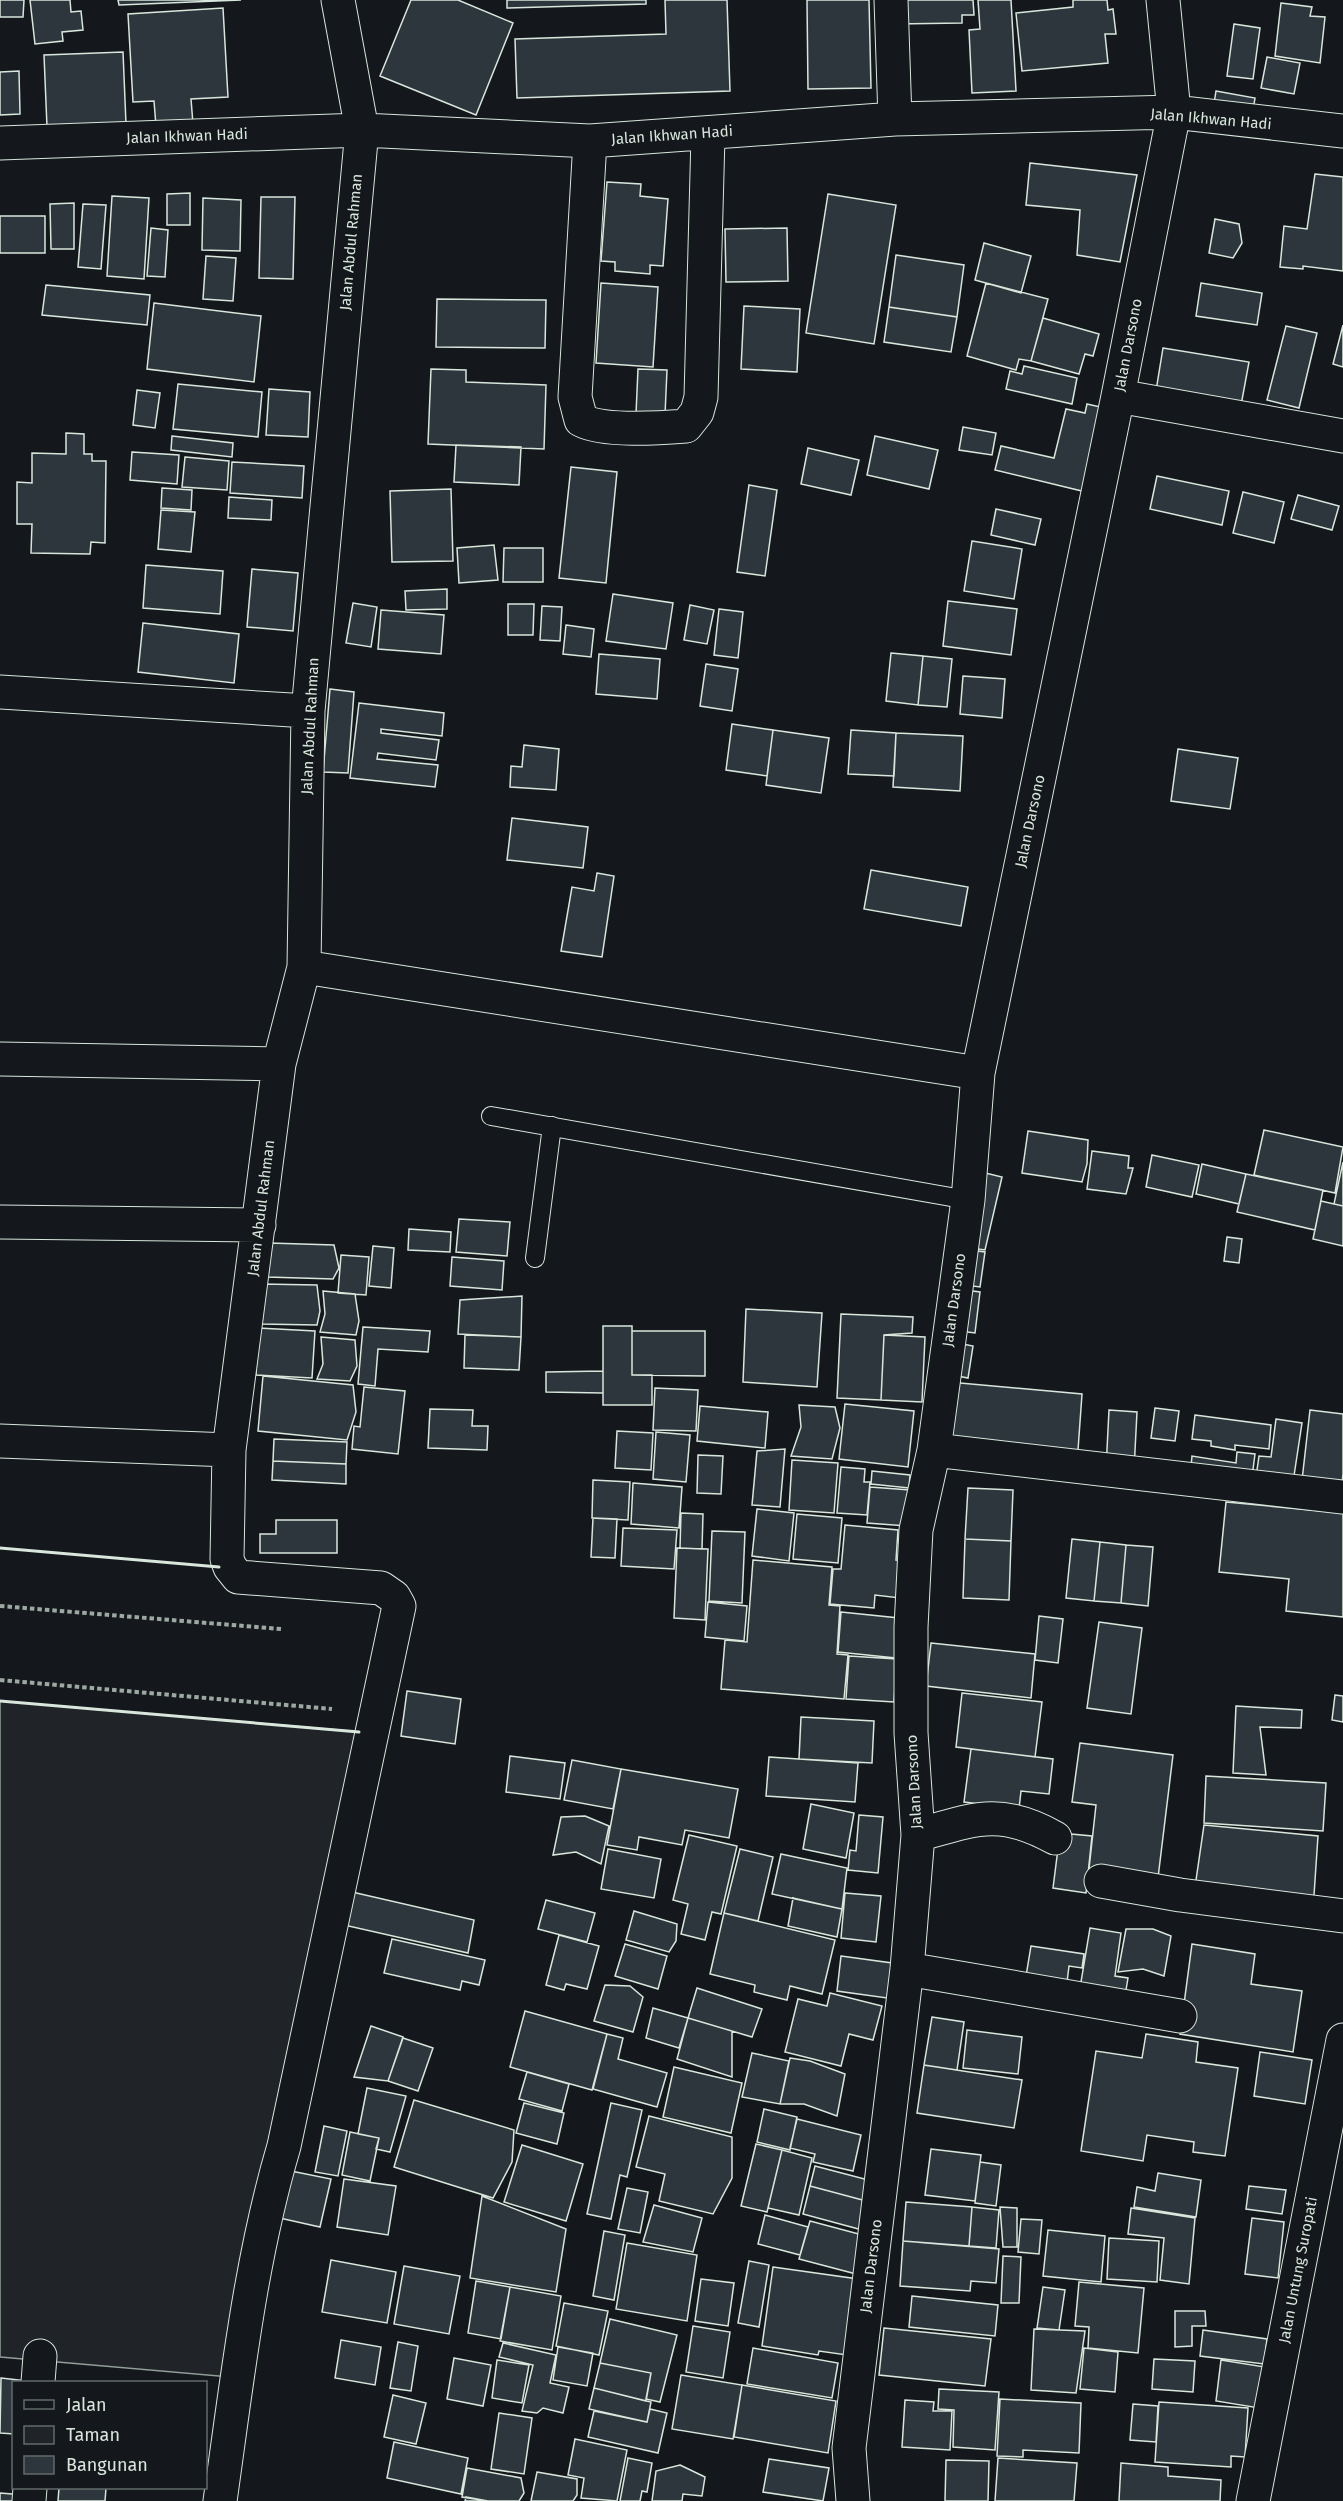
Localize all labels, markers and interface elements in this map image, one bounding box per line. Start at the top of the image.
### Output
street label: Jalan Ikhwan Hadi [1150,105,1272,133]
street label: Jalan Ikhwan Hadi [611,122,733,148]
street label: Jalan Ikhwan Hadi [126,125,248,147]
street label: Jalan Abdul Rahman [336,173,366,311]
street label: Jalan Darsono [1110,297,1146,393]
street label: Jalan Abdul Rahman [297,657,323,795]
street label: Jalan Darsono [1011,773,1049,869]
street label: Jalan Abdul Rahman [244,1139,278,1277]
street label: Jalan Darsono [939,1252,969,1348]
street label: Jalan Darsono [903,1734,925,1830]
street label: Jalan Untung Suropati [1275,2195,1321,2345]
street label: Jalan Darsono [856,2218,886,2314]
legend [12,2381,207,2489]
text: Jalan [66,2394,107,2416]
text: Taman [66,2424,120,2446]
text: Bangunan [66,2454,148,2476]

